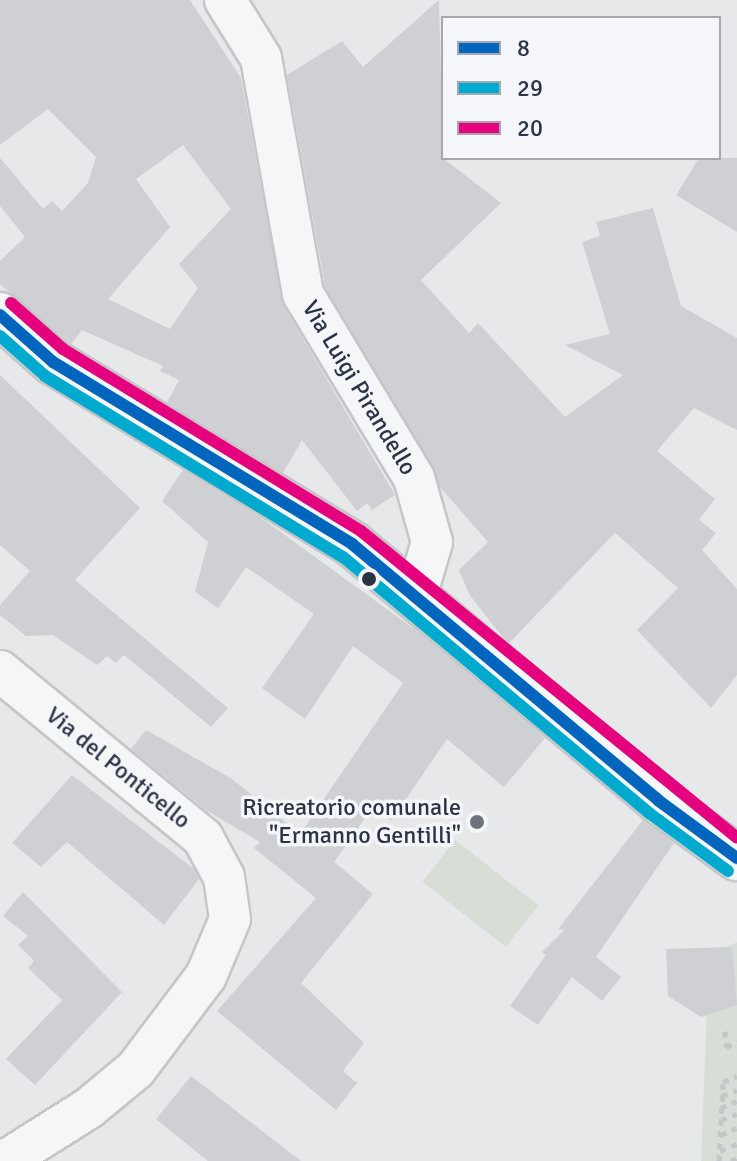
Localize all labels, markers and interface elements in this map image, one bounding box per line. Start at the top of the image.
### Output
legend [441,16,721,160]
text: 8 [517,33,530,63]
text: 29 [517,73,543,103]
text: 20 [517,113,543,143]
street label: Via Luigi Pirandello [296,296,422,480]
unlabelled marker [361,571,377,587]
street label: Via del Ponticello [40,701,196,835]
place label: Ricreatorio comunale "Ermanno Gentilli" [242,794,461,850]
marker: Ricreatorio comunale "Ermanno Gentilli" [468,813,486,831]

